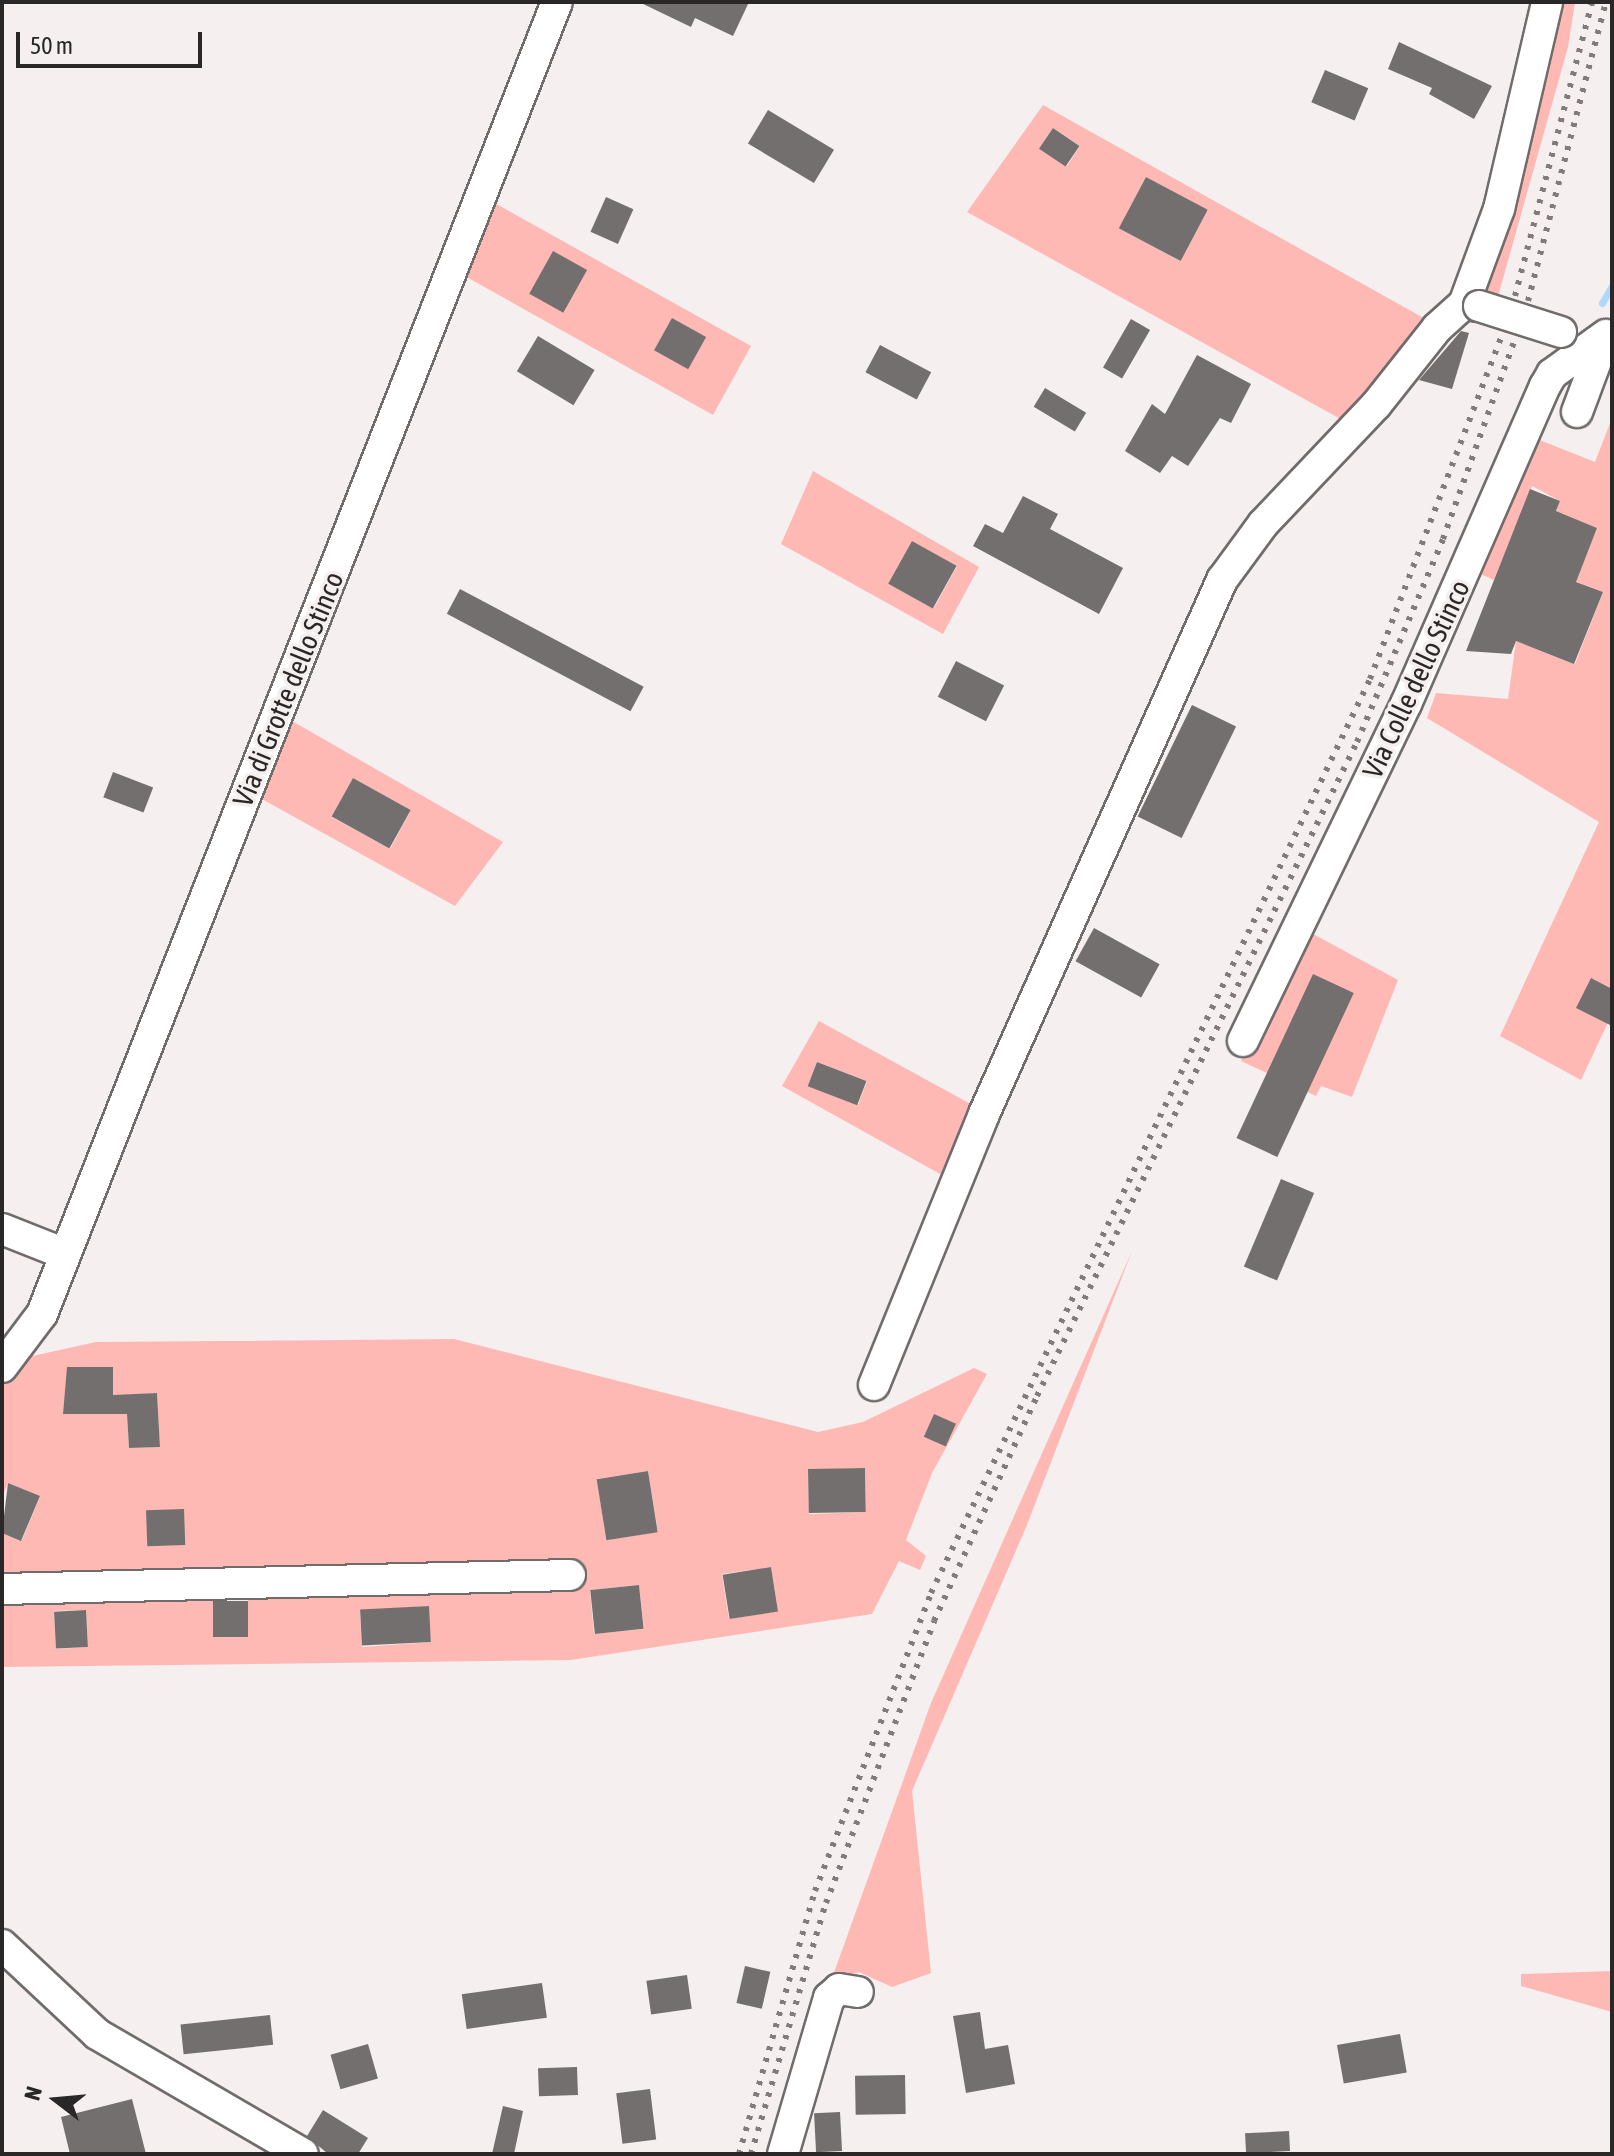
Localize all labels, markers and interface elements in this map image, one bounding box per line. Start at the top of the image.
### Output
scale bar [20,16,206,66]
text: 50 m [30,32,73,59]
street label: Via di Grotte dello Stinco [226,567,350,811]
street label: Via Colle dello Stinco [1355,575,1477,783]
north arrow [16,2060,96,2140]
text: N [19,2084,47,2103]

